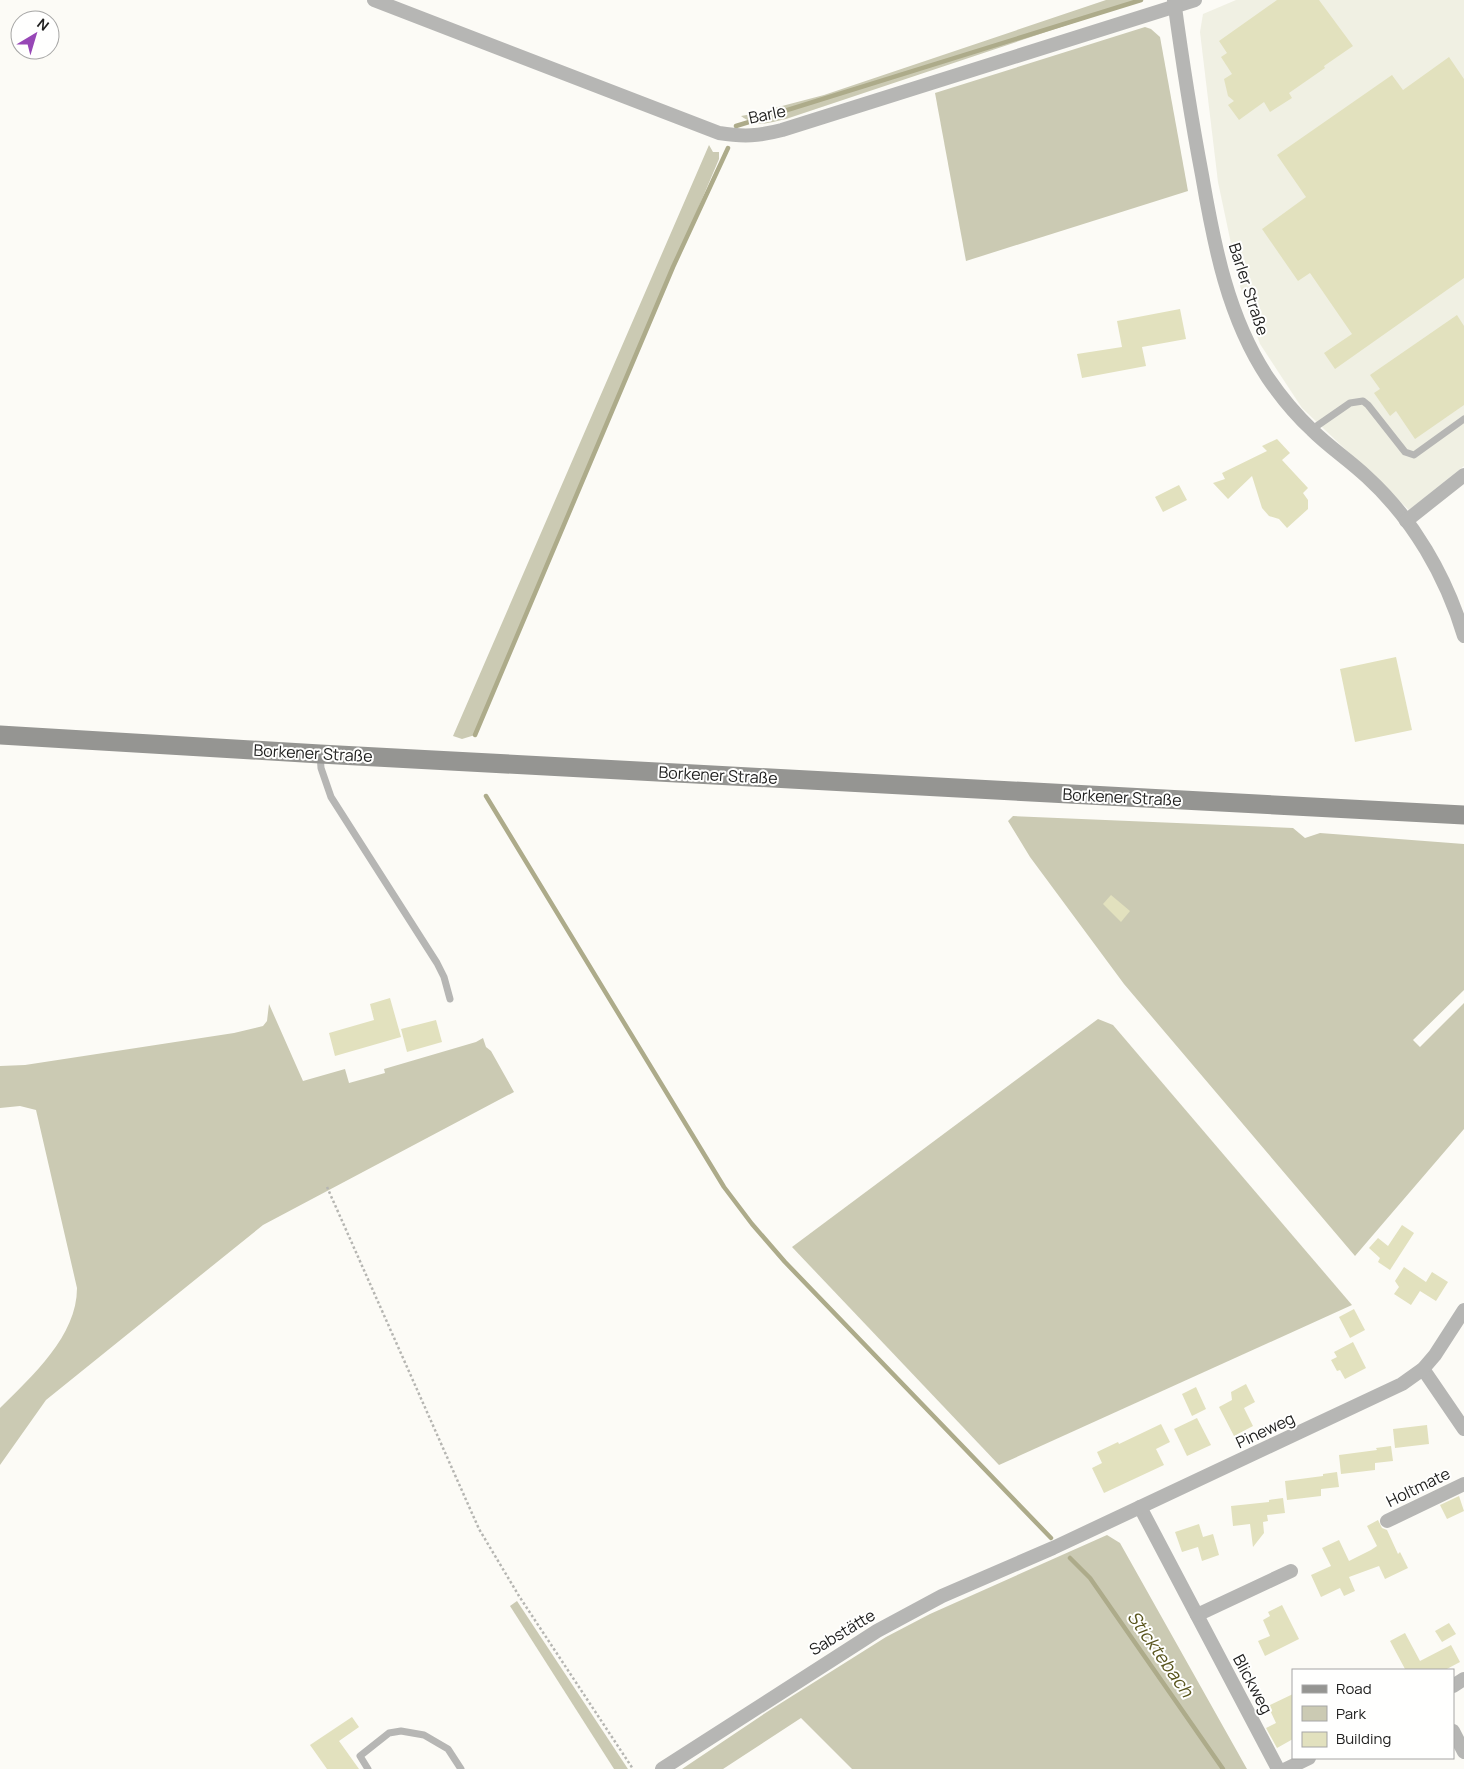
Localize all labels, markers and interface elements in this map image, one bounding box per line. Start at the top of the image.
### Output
north arrow [10,10,60,60]
text: N [33,14,53,35]
street label: Barle [746,99,788,129]
street label: Barler Straße [1224,240,1274,338]
street label: Borkener Straße [253,739,373,767]
street label: Borkener Straße [658,761,778,789]
street label: Borkener Straße [1062,783,1182,811]
street label: Pineweg [1232,1407,1298,1453]
street label: Holtmate [1382,1462,1454,1512]
street label: Sabstätte [805,1604,879,1660]
water label: Sticktebach [1122,1606,1200,1702]
street label: Blickweg [1228,1650,1278,1718]
legend [1292,1669,1454,1759]
text: Road [1336,1678,1372,1699]
text: Park [1336,1703,1366,1724]
text: Building [1336,1728,1391,1749]

